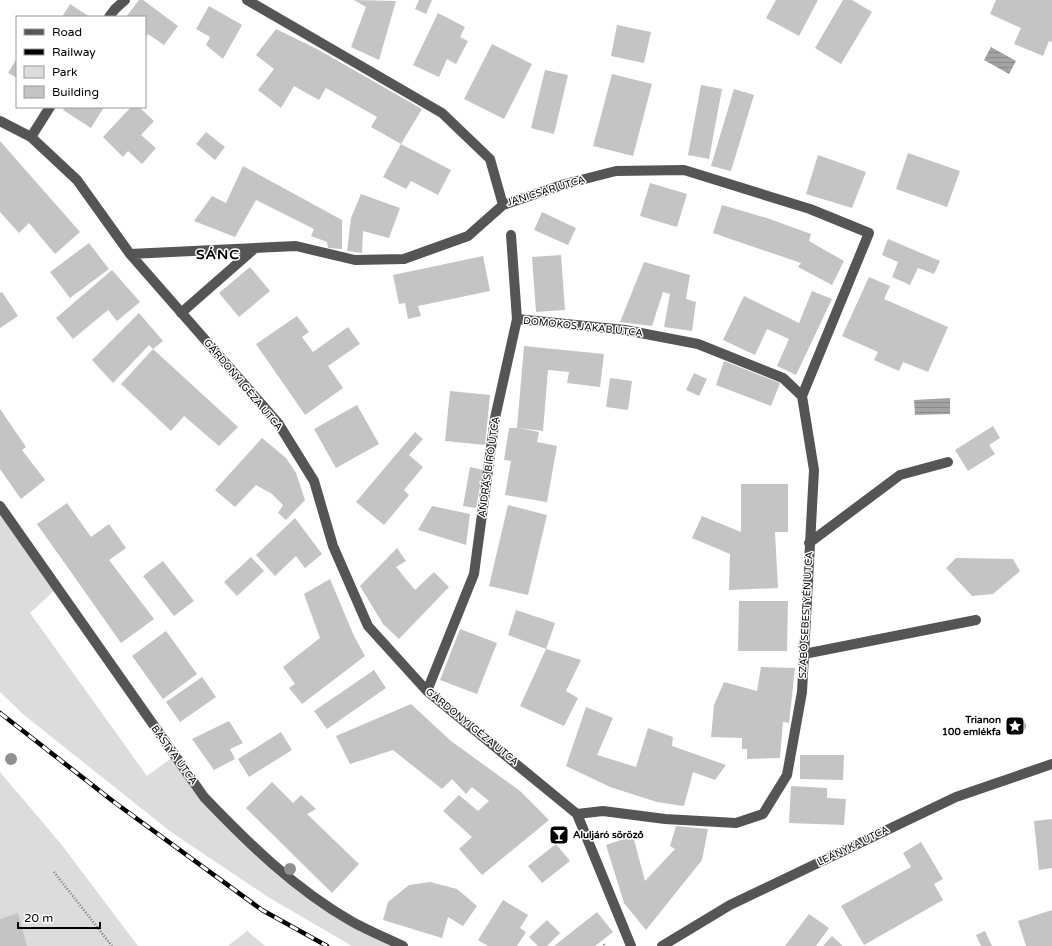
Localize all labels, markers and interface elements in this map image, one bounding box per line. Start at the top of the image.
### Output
legend [16,16,146,108]
text: Road [52,25,82,39]
text: Railway [52,45,96,59]
text: Park [52,65,78,79]
text: Building [52,85,99,99]
street label: JANICSÁR UTCA [505,173,587,209]
district label: SÁNC [196,246,240,263]
street label: DOMOKOS JAKAB UTCA [523,315,643,339]
street label: GÁRDONYI GÉZA UTCA [201,337,285,433]
street label: ANDRÁS BÍRÓ UTCA [476,416,502,518]
street label: SZABÓ SEBESTYÉN UTCA [797,551,815,679]
street label: GÁRDONYI GÉZA UTCA [423,686,521,768]
place label: Trianon 100 emlékfa [942,714,1001,738]
place icon: Trianon 100 emlékfa [1004,715,1026,737]
street label: BÁSTYA UTCA [148,723,200,787]
street label: LEÁNYKA UTCA [815,823,891,869]
bar icon: Aluljáró söröző [548,824,570,846]
place label: Aluljáró söröző [573,829,644,841]
scale bar [18,904,100,930]
text: 20 m [24,911,53,925]

